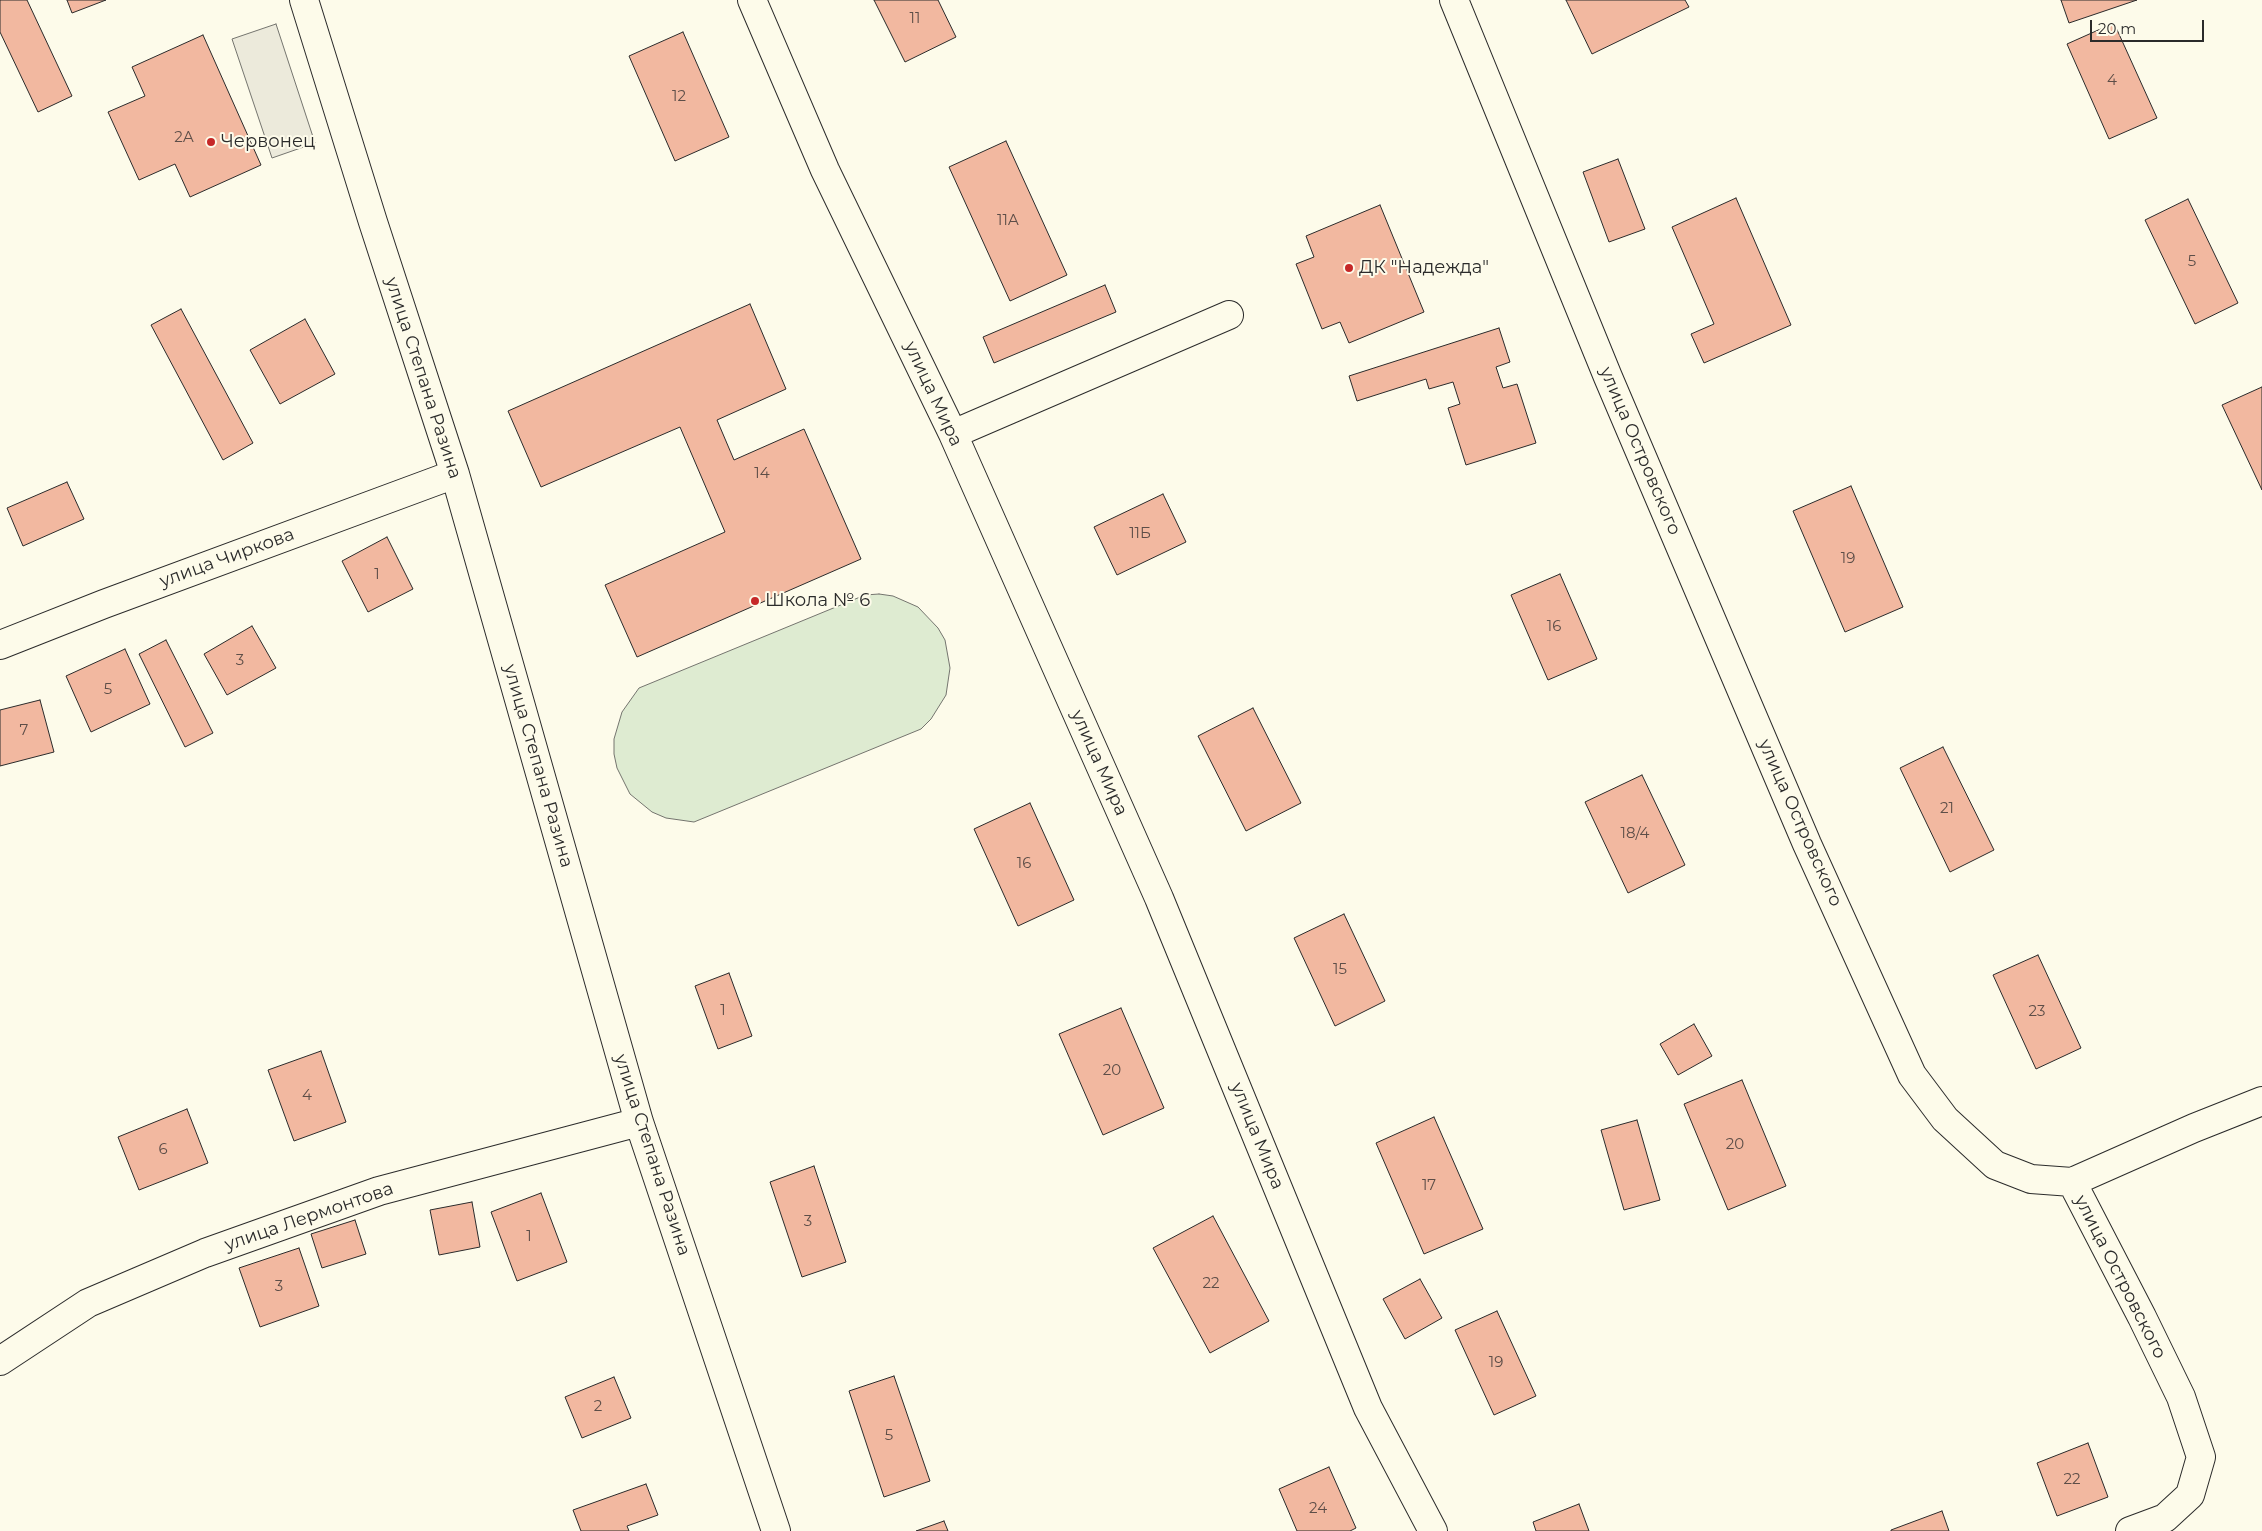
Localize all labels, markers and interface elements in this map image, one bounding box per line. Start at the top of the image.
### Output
house number: 11 [910,10,920,28]
scale bar [2092,10,2206,42]
text: 20 m [2098,19,2136,38]
house number: 4 [2107,72,2117,90]
house number: 12 [672,88,686,106]
house number: 2А [174,129,194,147]
place label: Червонец [221,131,315,153]
marker: Червонец [205,136,217,148]
house number: 11А [997,212,1019,230]
house number: 5 [2188,253,2196,271]
place label: ДК "Надежда" [1359,257,1489,279]
marker: ДК "Надежда" [1343,262,1355,274]
street label: улица Степана Разина [380,275,466,481]
street label: улица Мира [899,338,967,450]
street label: улица Островского [1595,364,1685,538]
house number: 14 [754,465,770,483]
street label: улица Чиркова [157,524,297,592]
house number: 11Б [1129,525,1151,543]
house number: 19 [1841,550,1855,568]
house number: 1 [374,566,380,584]
place label: Школа № 6 [765,590,870,612]
marker: Школа № 6 [749,595,761,607]
house number: 16 [1547,618,1561,636]
house number: 3 [236,652,244,670]
street label: улица Степана Разина [499,662,577,870]
house number: 5 [104,681,112,699]
street label: улица Мира [1066,707,1132,819]
house number: 7 [20,722,28,740]
street label: улица Островского [1753,736,1847,910]
house number: 21 [1940,800,1954,818]
house number: 18/4 [1621,825,1649,843]
house number: 16 [1017,855,1031,873]
house number: 15 [1333,961,1347,979]
house number: 1 [720,1002,726,1020]
house number: 23 [2029,1003,2045,1021]
street label: улица Степана Разина [609,1052,695,1258]
house number: 20 [1103,1062,1121,1080]
street label: улица Мира [1226,1079,1288,1193]
house number: 4 [302,1087,312,1105]
house number: 20 [1726,1136,1744,1154]
house number: 6 [158,1141,168,1159]
house number: 17 [1422,1177,1436,1195]
street label: улица Лермонтова [222,1178,396,1256]
street label: улица Островского [2069,1192,2171,1362]
house number: 3 [804,1213,812,1231]
house number: 1 [526,1228,532,1246]
house number: 22 [1202,1275,1220,1293]
house number: 3 [275,1278,283,1296]
house number: 19 [1489,1354,1503,1372]
house number: 2 [594,1398,602,1416]
house number: 5 [885,1427,893,1445]
house number: 22 [2063,1471,2081,1489]
house number: 24 [1309,1500,1327,1518]

